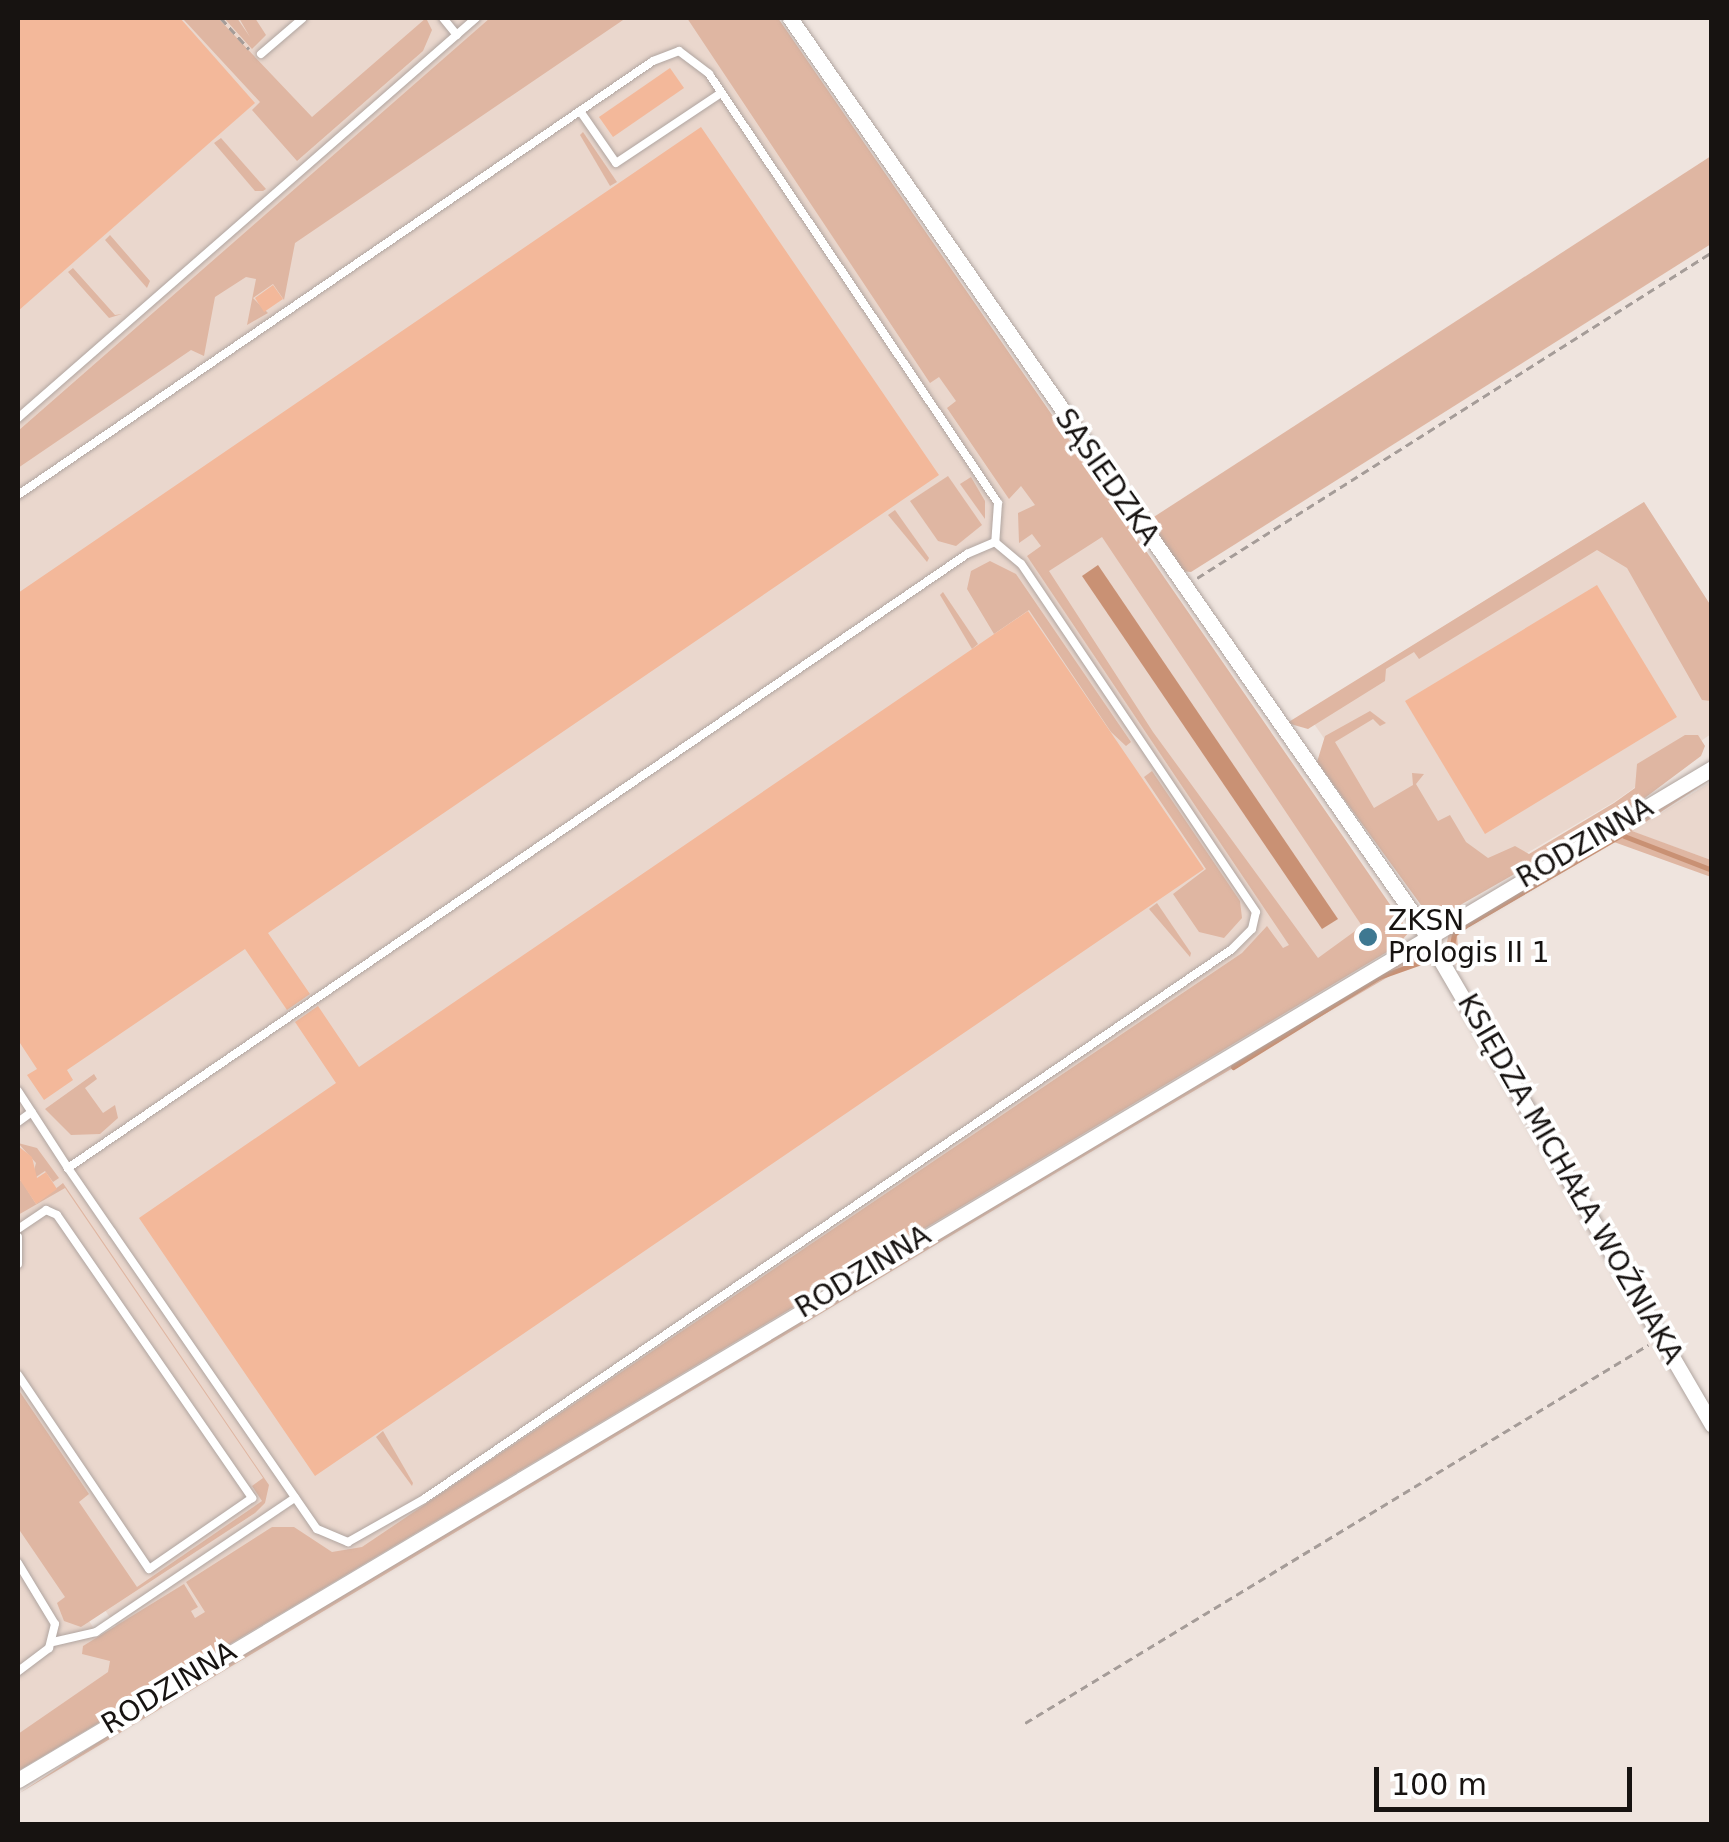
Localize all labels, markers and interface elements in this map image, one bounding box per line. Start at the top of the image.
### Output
street label: SĄSIEDZKA [1048,402,1166,552]
street label: RODZINNA [1511,791,1659,895]
place label: ZKSN Prologis II 1 [1388,904,1550,970]
marker: ZKSN Prologis II 1 [1357,926,1379,948]
street label: KSIĘDZA MICHAŁA WOŹNIAKA [1450,988,1690,1370]
street label: RODZINNA [789,1219,937,1325]
street label: RODZINNA [95,1635,243,1741]
scale bar [1379,1747,1636,1809]
text: 100 m [1391,1767,1487,1802]

